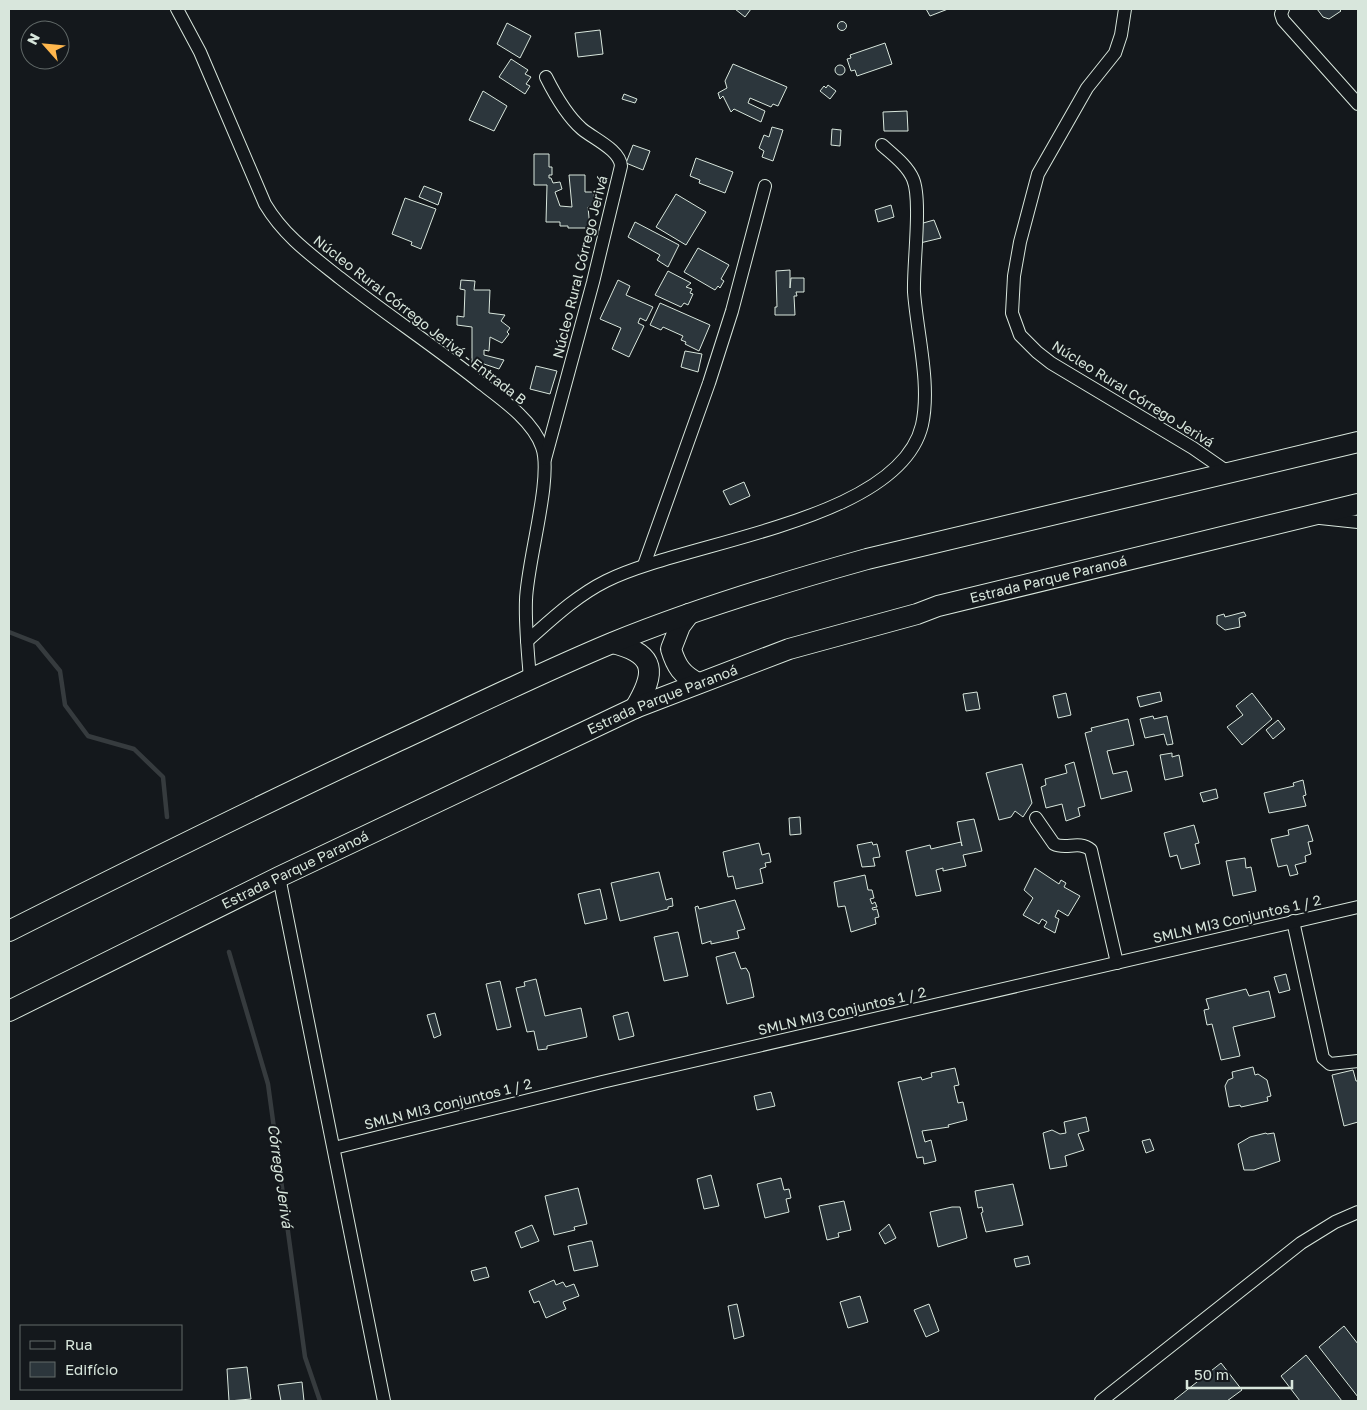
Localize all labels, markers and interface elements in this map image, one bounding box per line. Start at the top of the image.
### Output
north arrow [20,20,70,70]
text: N [23,30,43,47]
street label: Núcleo Rural Córrego Jerivá [549,174,610,360]
street label: Núcleo Rural Córrego Jerivá - Entrada B [311,231,530,408]
street label: Núcleo Rural Córrego Jerivá [1049,337,1217,451]
street label: Estrada Parque Paranoá [968,551,1128,606]
street label: Estrada Parque Paranoá [584,661,740,738]
street label: Estrada Parque Paranoá [219,827,371,912]
street label: SMLN MI3 Conjuntos 1 / 2 [1151,891,1323,946]
street label: SMLN MI3 Conjuntos 1 / 2 [756,983,928,1038]
street label: SMLN MI3 Conjuntos 1 / 2 [362,1074,533,1133]
water label: Córrego Jerivá [264,1123,297,1231]
legend [20,1325,182,1390]
text: Rua [65,1335,92,1353]
scale bar [1187,1358,1292,1390]
text: Edifício [65,1360,118,1378]
text: 50 m [1194,1365,1229,1383]

